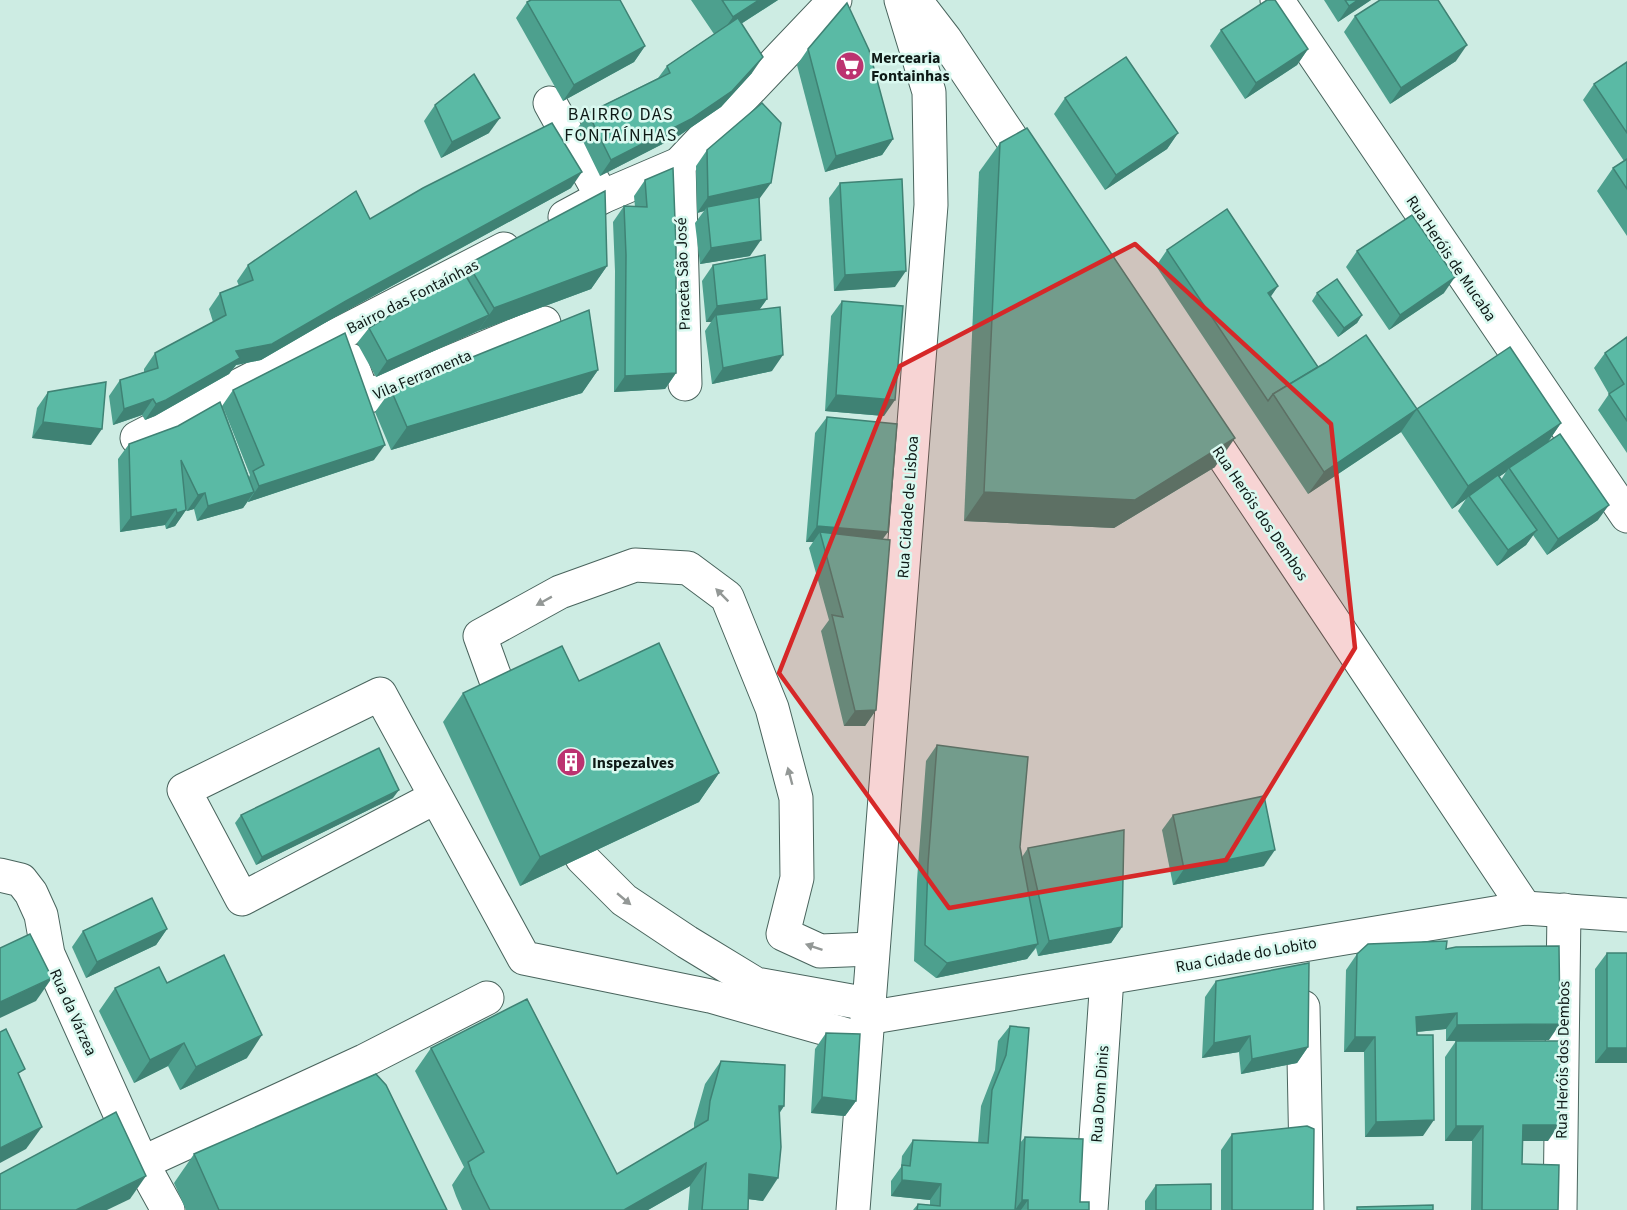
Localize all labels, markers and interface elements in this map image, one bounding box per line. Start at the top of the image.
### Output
place label: Mercearia Fontainhas [871,47,950,87]
supermarket icon: Mercearia Fontainhas [834,50,866,82]
district label: BAIRRO DAS FONTAÍNHAS [564,102,678,148]
street label: Rua Heróis de Mucaba [1401,191,1502,326]
street label: Praceta São José [670,217,696,331]
street label: Bairro das Fontaínhas [343,254,483,340]
street label: Vila Ferramenta [370,344,475,406]
street label: Rua Cidade de Lisboa [892,435,924,579]
street label: Rua Heróis dos Dembos [1207,442,1314,585]
one-way arrow [715,588,729,603]
one-way arrow [535,596,552,606]
building icon: Inspezalves [555,746,587,778]
place label: Inspezalves [592,752,674,774]
one-way arrow [785,767,795,785]
one-way arrow [616,892,632,905]
street label: Rua Cidade do Lobito [1174,932,1318,978]
one-way arrow [805,942,823,952]
street label: Rua da Várzea [44,965,102,1059]
street label: Rua Heróis dos Dembos [1551,981,1575,1139]
street label: Rua Dom Dinis [1086,1045,1114,1143]

